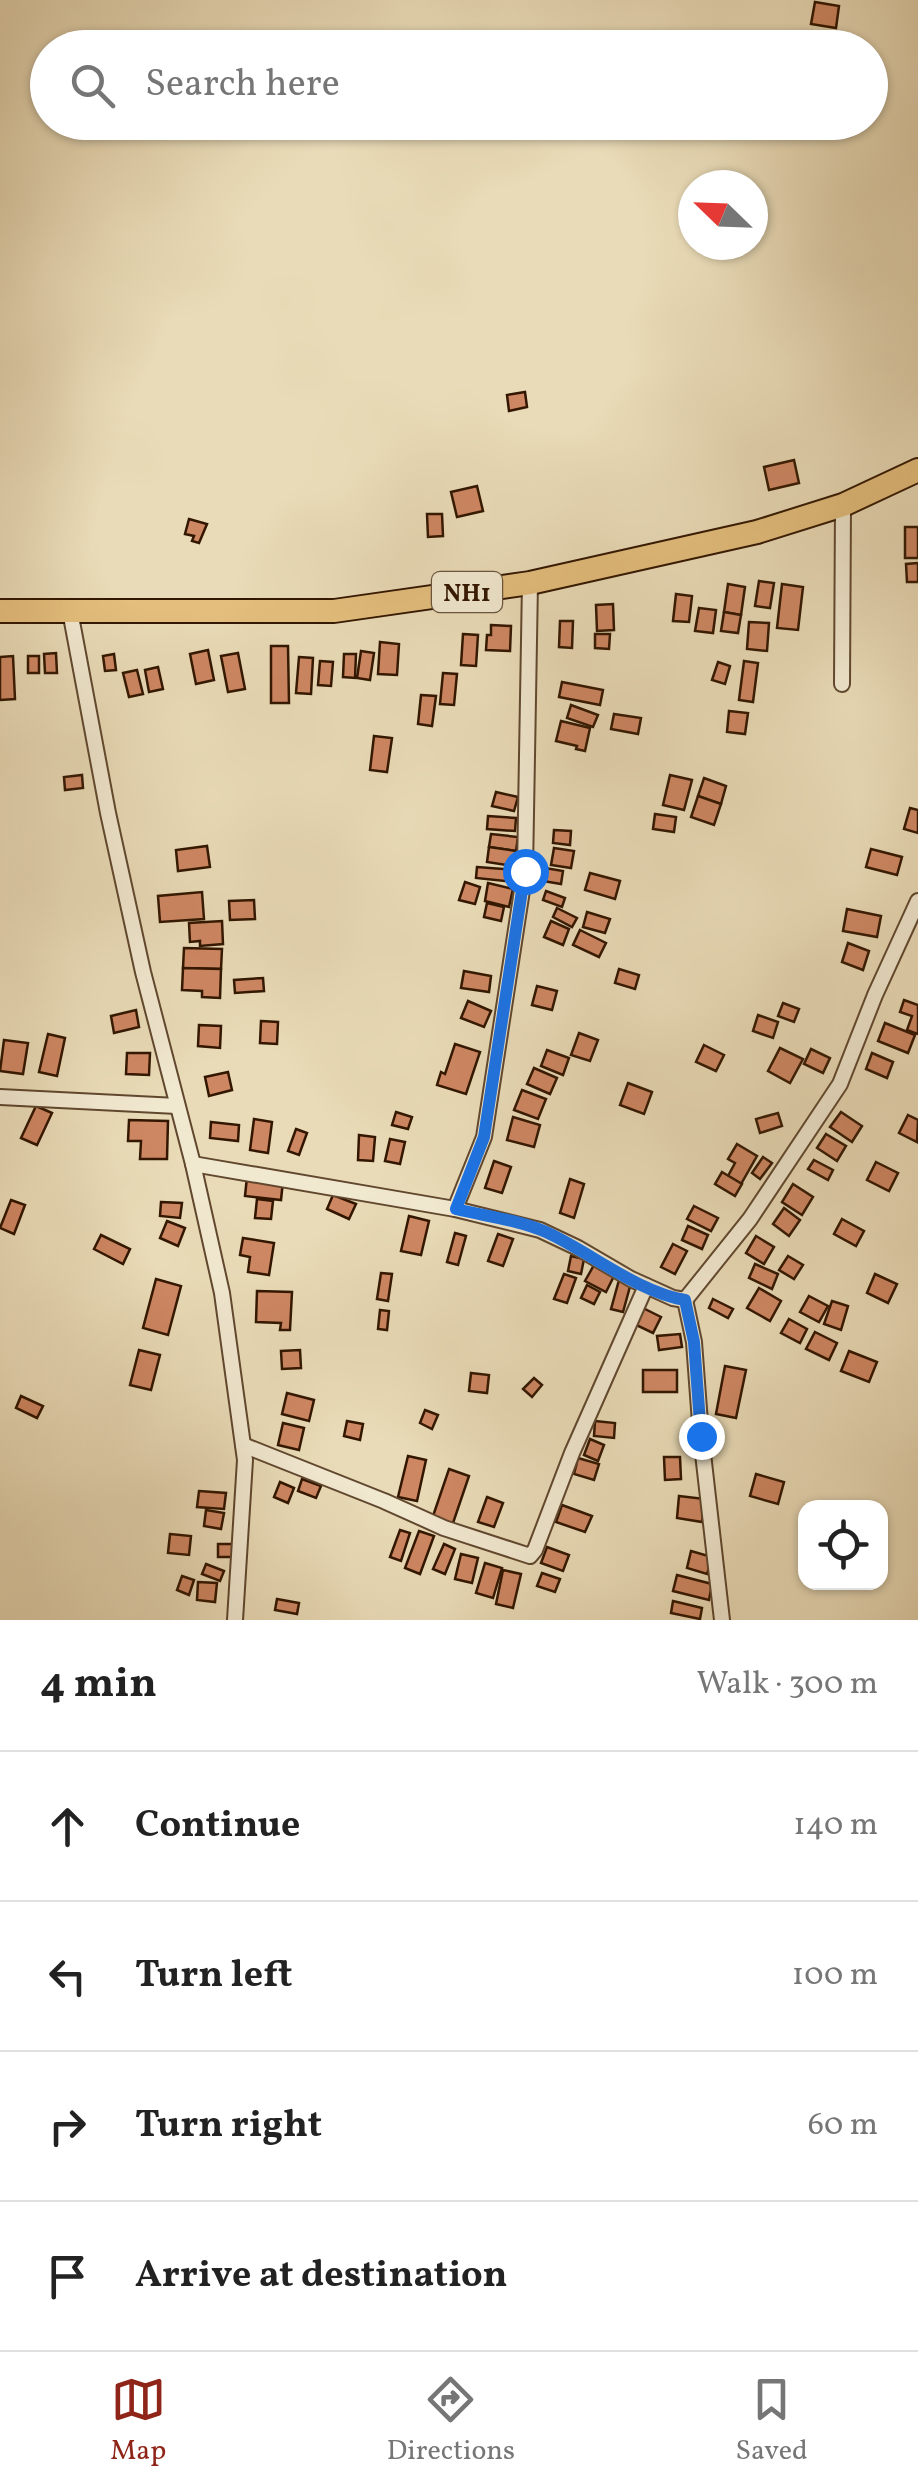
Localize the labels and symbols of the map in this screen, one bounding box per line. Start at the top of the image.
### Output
north arrow [678,170,768,260]
road number: NH1 [432,572,502,612]
route start [503,849,549,895]
route end [679,1414,725,1460]

